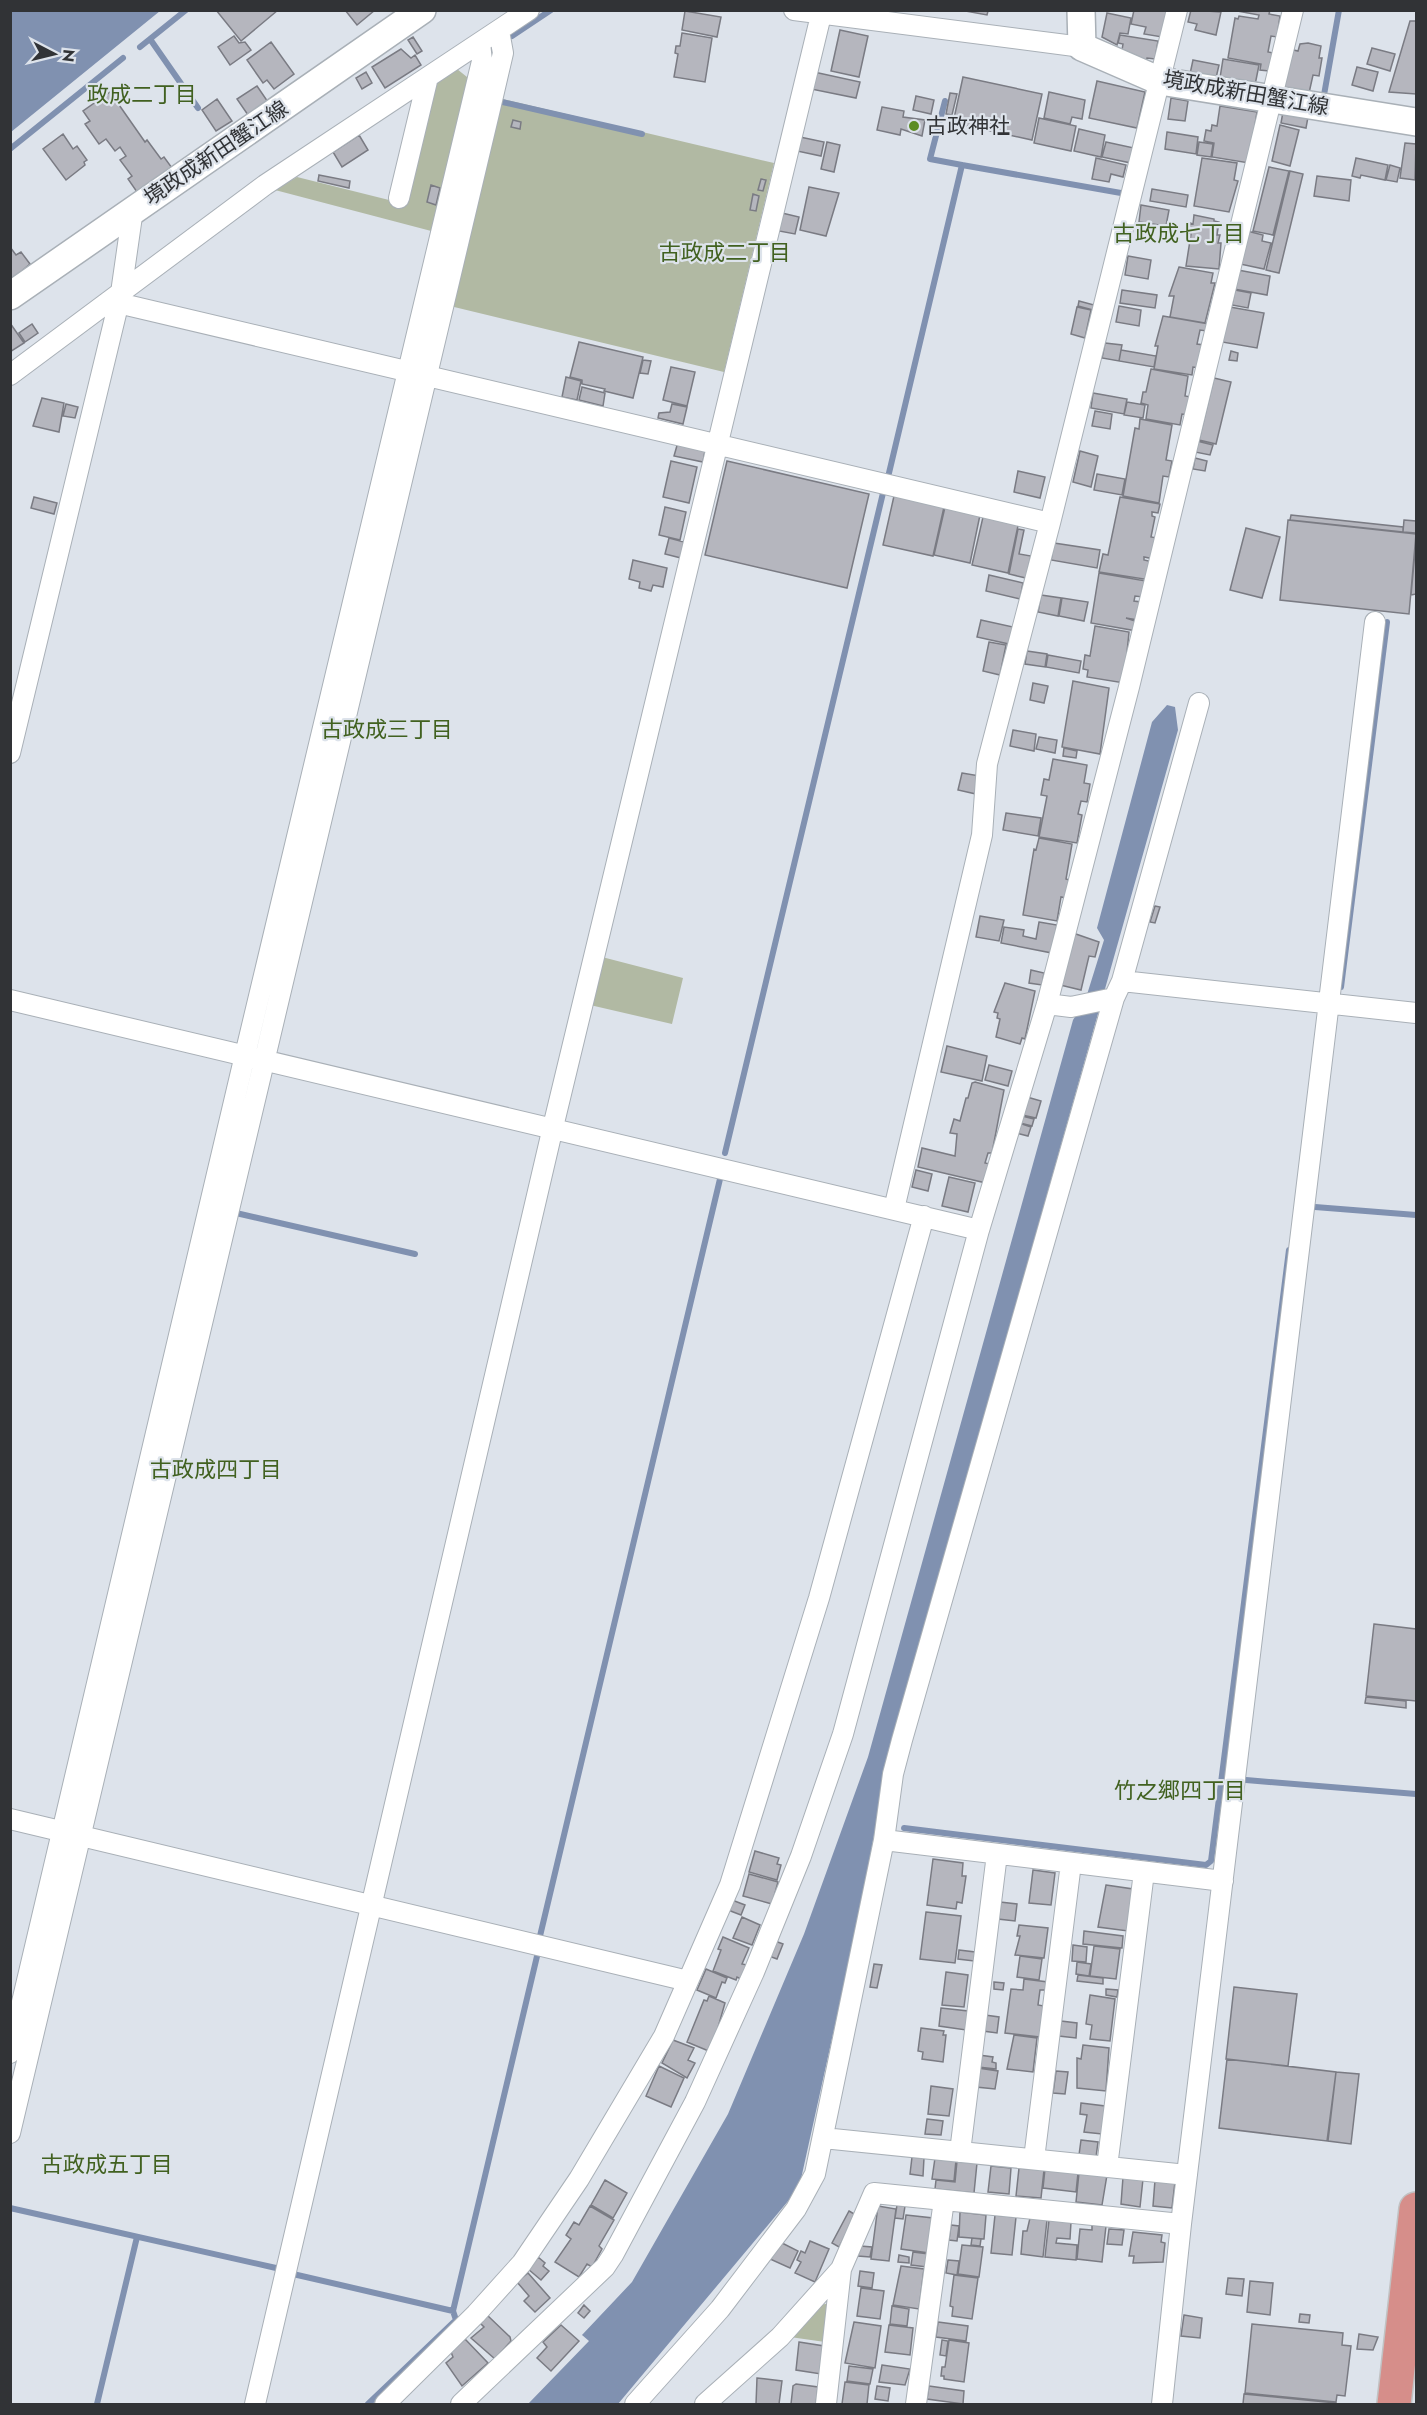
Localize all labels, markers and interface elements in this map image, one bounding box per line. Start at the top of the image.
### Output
north arrow [24,24,84,84]
text: N [56,48,81,63]
street label: 境政成新田蟹江線 [1161,64,1331,122]
district label: 政成二丁目 [87,78,197,110]
street label: 境政成新田蟹江線 [138,94,294,212]
place label: 古政神社 [926,111,1010,141]
marker: 古政神社 [907,119,921,133]
district label: 古政成七丁目 [1113,217,1245,249]
district label: 古政成二丁目 [659,236,791,268]
district label: 古政成三丁目 [321,713,453,745]
district label: 古政成四丁目 [150,1453,282,1485]
district label: 竹之郷四丁目 [1114,1774,1246,1806]
district label: 古政成五丁目 [41,2148,173,2180]

